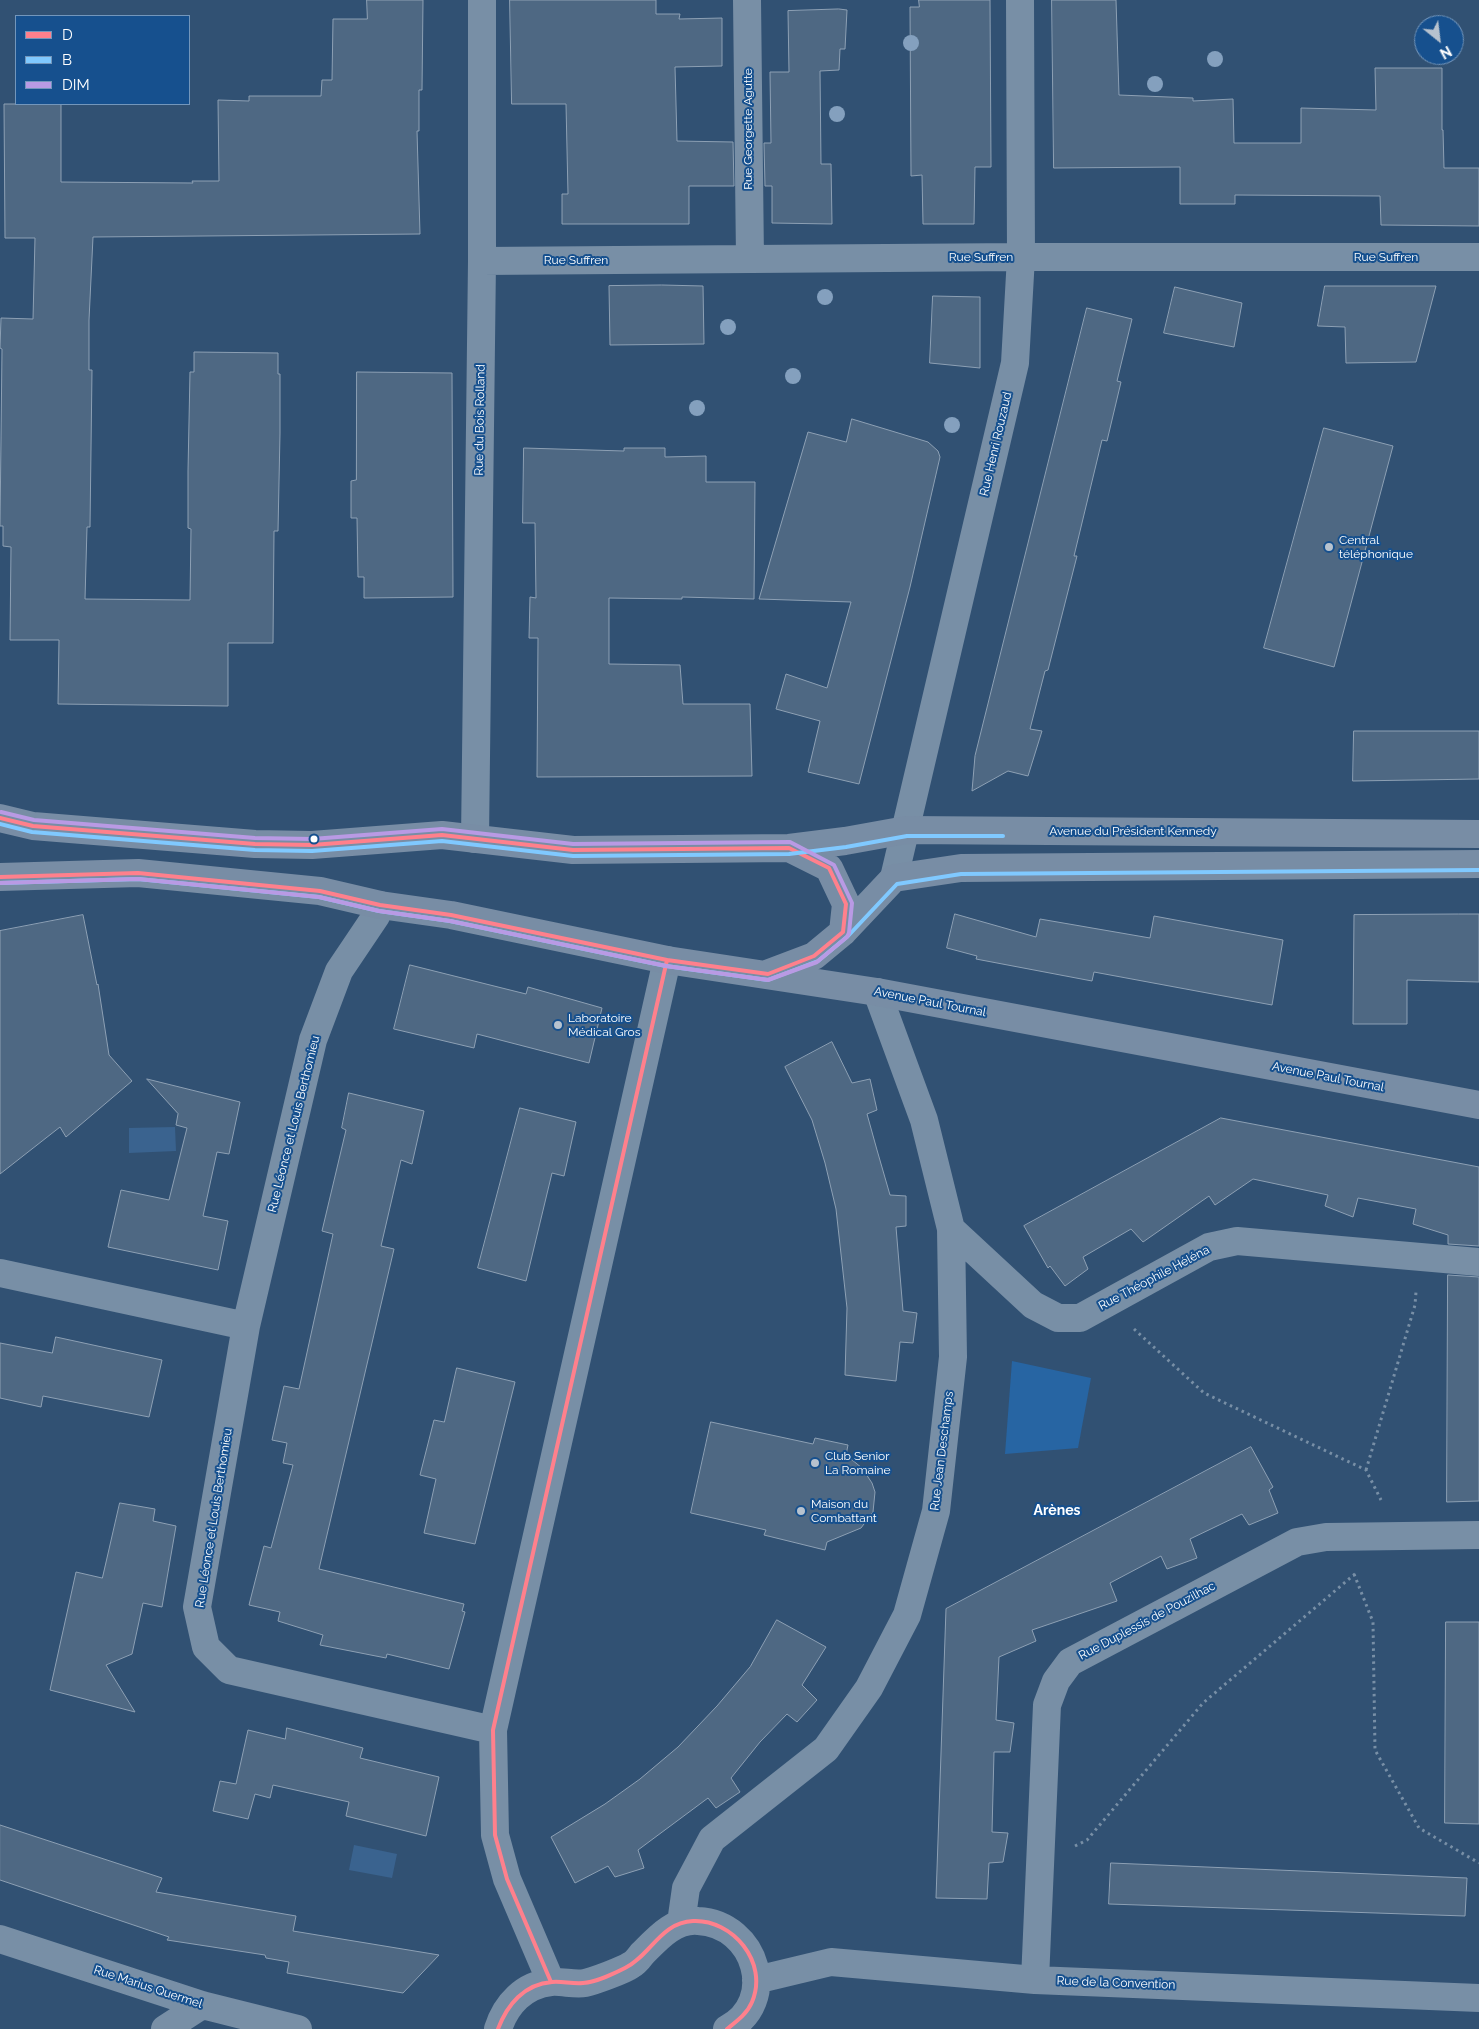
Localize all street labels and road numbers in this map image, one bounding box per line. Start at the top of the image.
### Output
street label: Rue Georgette Agutte [741,68,755,190]
street label: Rue Suffren [949,250,1013,264]
street label: Rue Suffren [1354,250,1418,264]
street label: Rue Suffren [544,253,608,267]
street label: Rue du Bois Rolland [472,364,488,476]
street label: Rue Henri Rouzaud [977,390,1015,498]
street label: Avenue du Président Kennedy [1049,824,1217,838]
street label: Avenue Paul Tournal [873,984,987,1020]
street label: Rue Léonce et Louis Berthomieu [265,1034,323,1214]
street label: Avenue Paul Tournal [1271,1059,1385,1095]
street label: Rue Théophile Héléna [1096,1243,1212,1313]
street label: Rue Jean Deschamps [928,1391,956,1511]
street label: Rue Léonce et Louis Berthomieu [193,1427,235,1609]
street label: Rue Duplessis de Pouzilhac [1076,1579,1218,1663]
street label: Rue Marius Quermel [92,1963,204,2011]
street label: Rue de la Convention [1056,1974,1176,1992]

